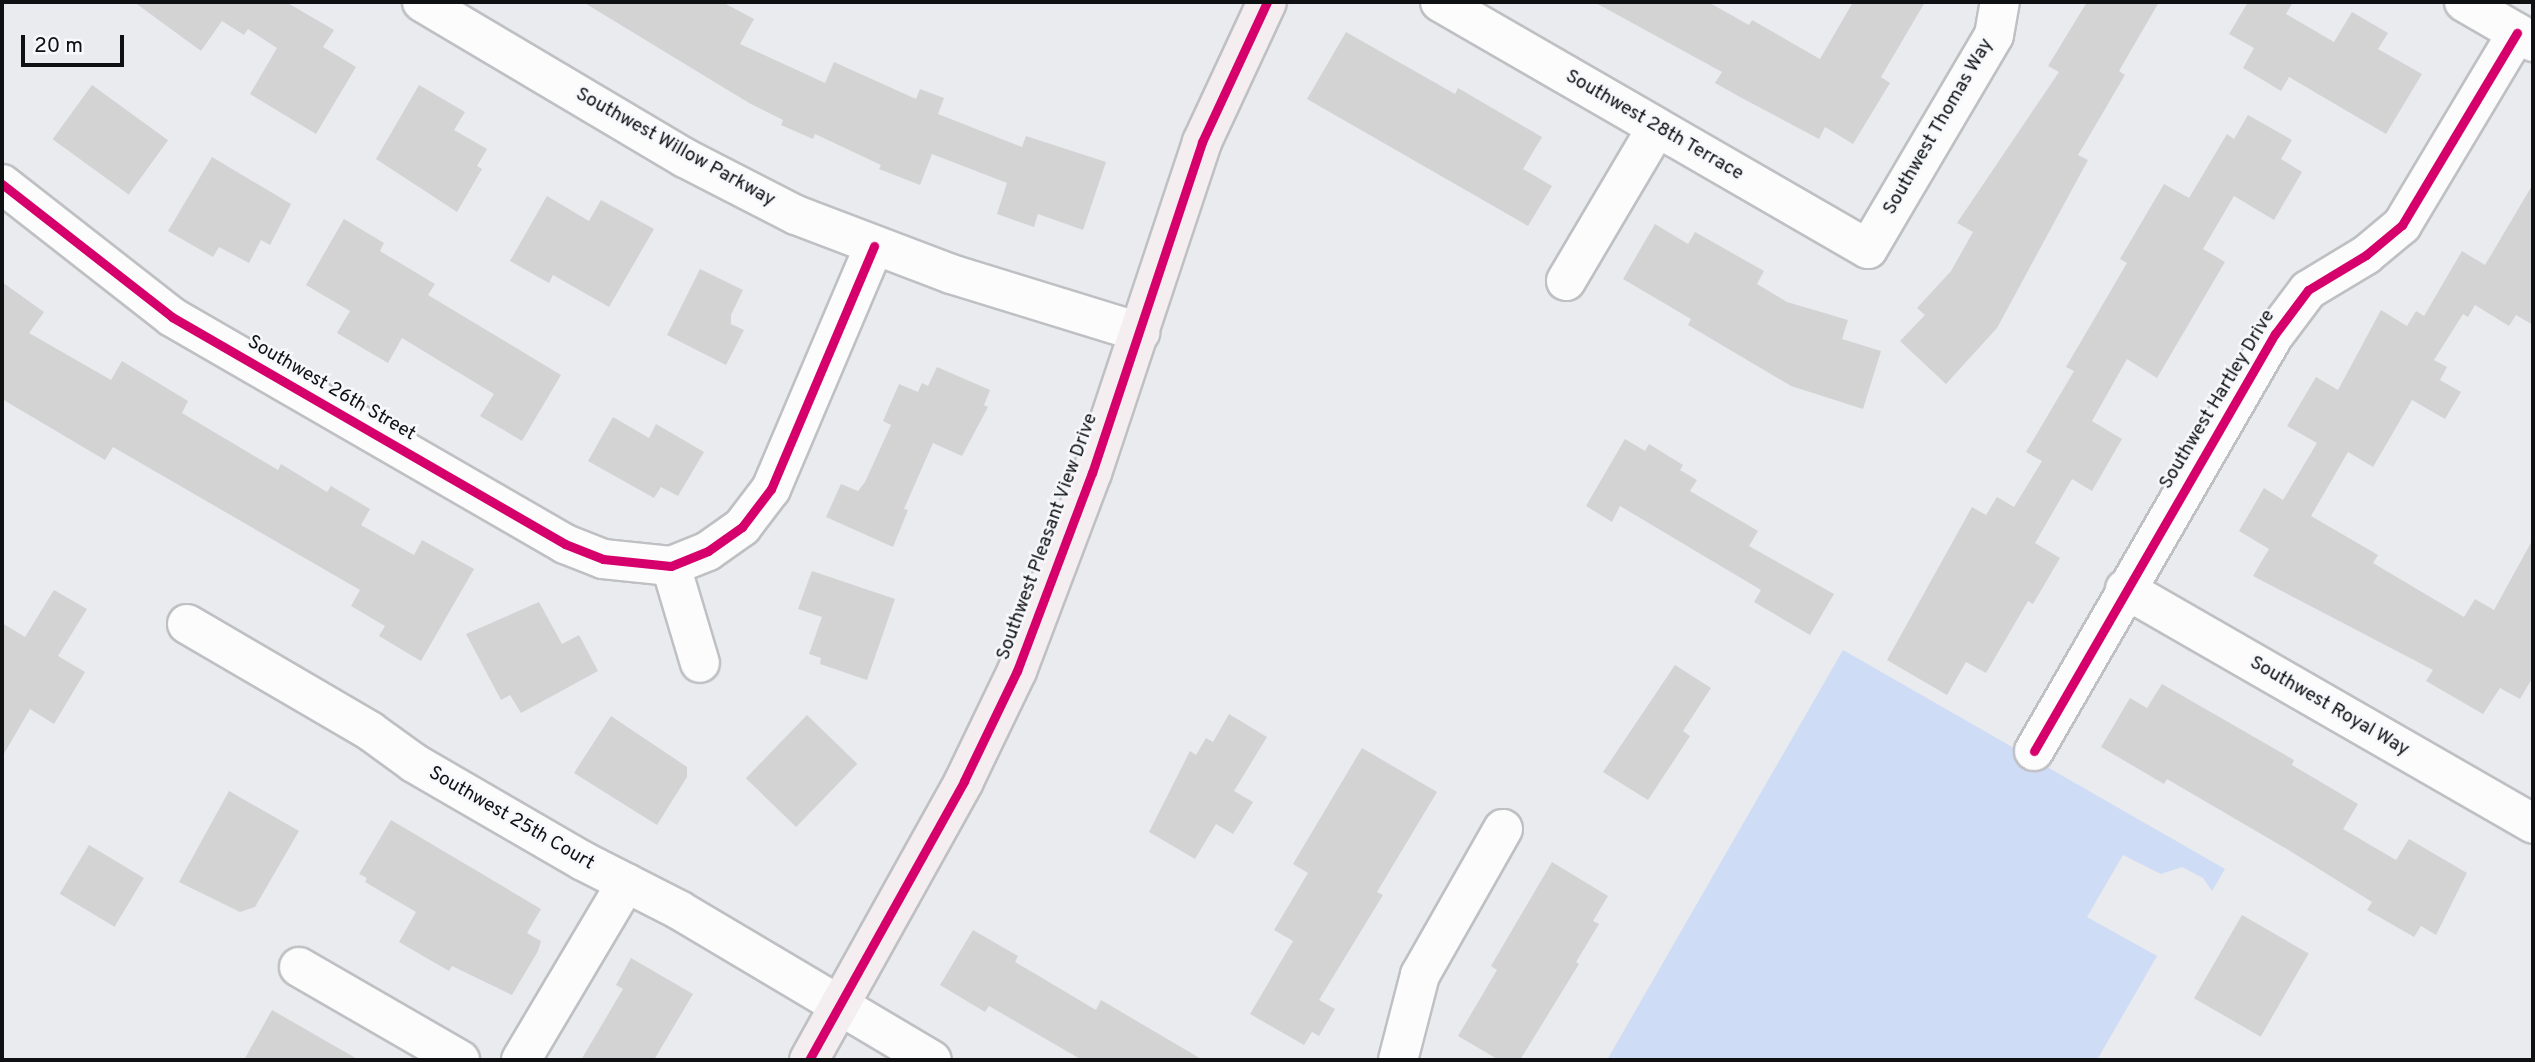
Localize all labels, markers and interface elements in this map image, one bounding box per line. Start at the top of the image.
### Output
scale bar [24,21,128,65]
text: 20 m [34,33,83,60]
street label: Southwest Thomas Way [1879,34,1999,220]
street label: Southwest 28th Terrace [1561,65,1747,187]
street label: Southwest Willow Parkway [571,83,779,213]
street label: Southwest Hartley Drive [2155,306,2281,494]
street label: Southwest 26th Street [243,331,419,447]
street label: Southwest Pleasant View Drive [993,410,1103,664]
street label: Southwest Royal Way [2245,652,2413,762]
street label: Southwest 25th Court [424,762,598,876]

